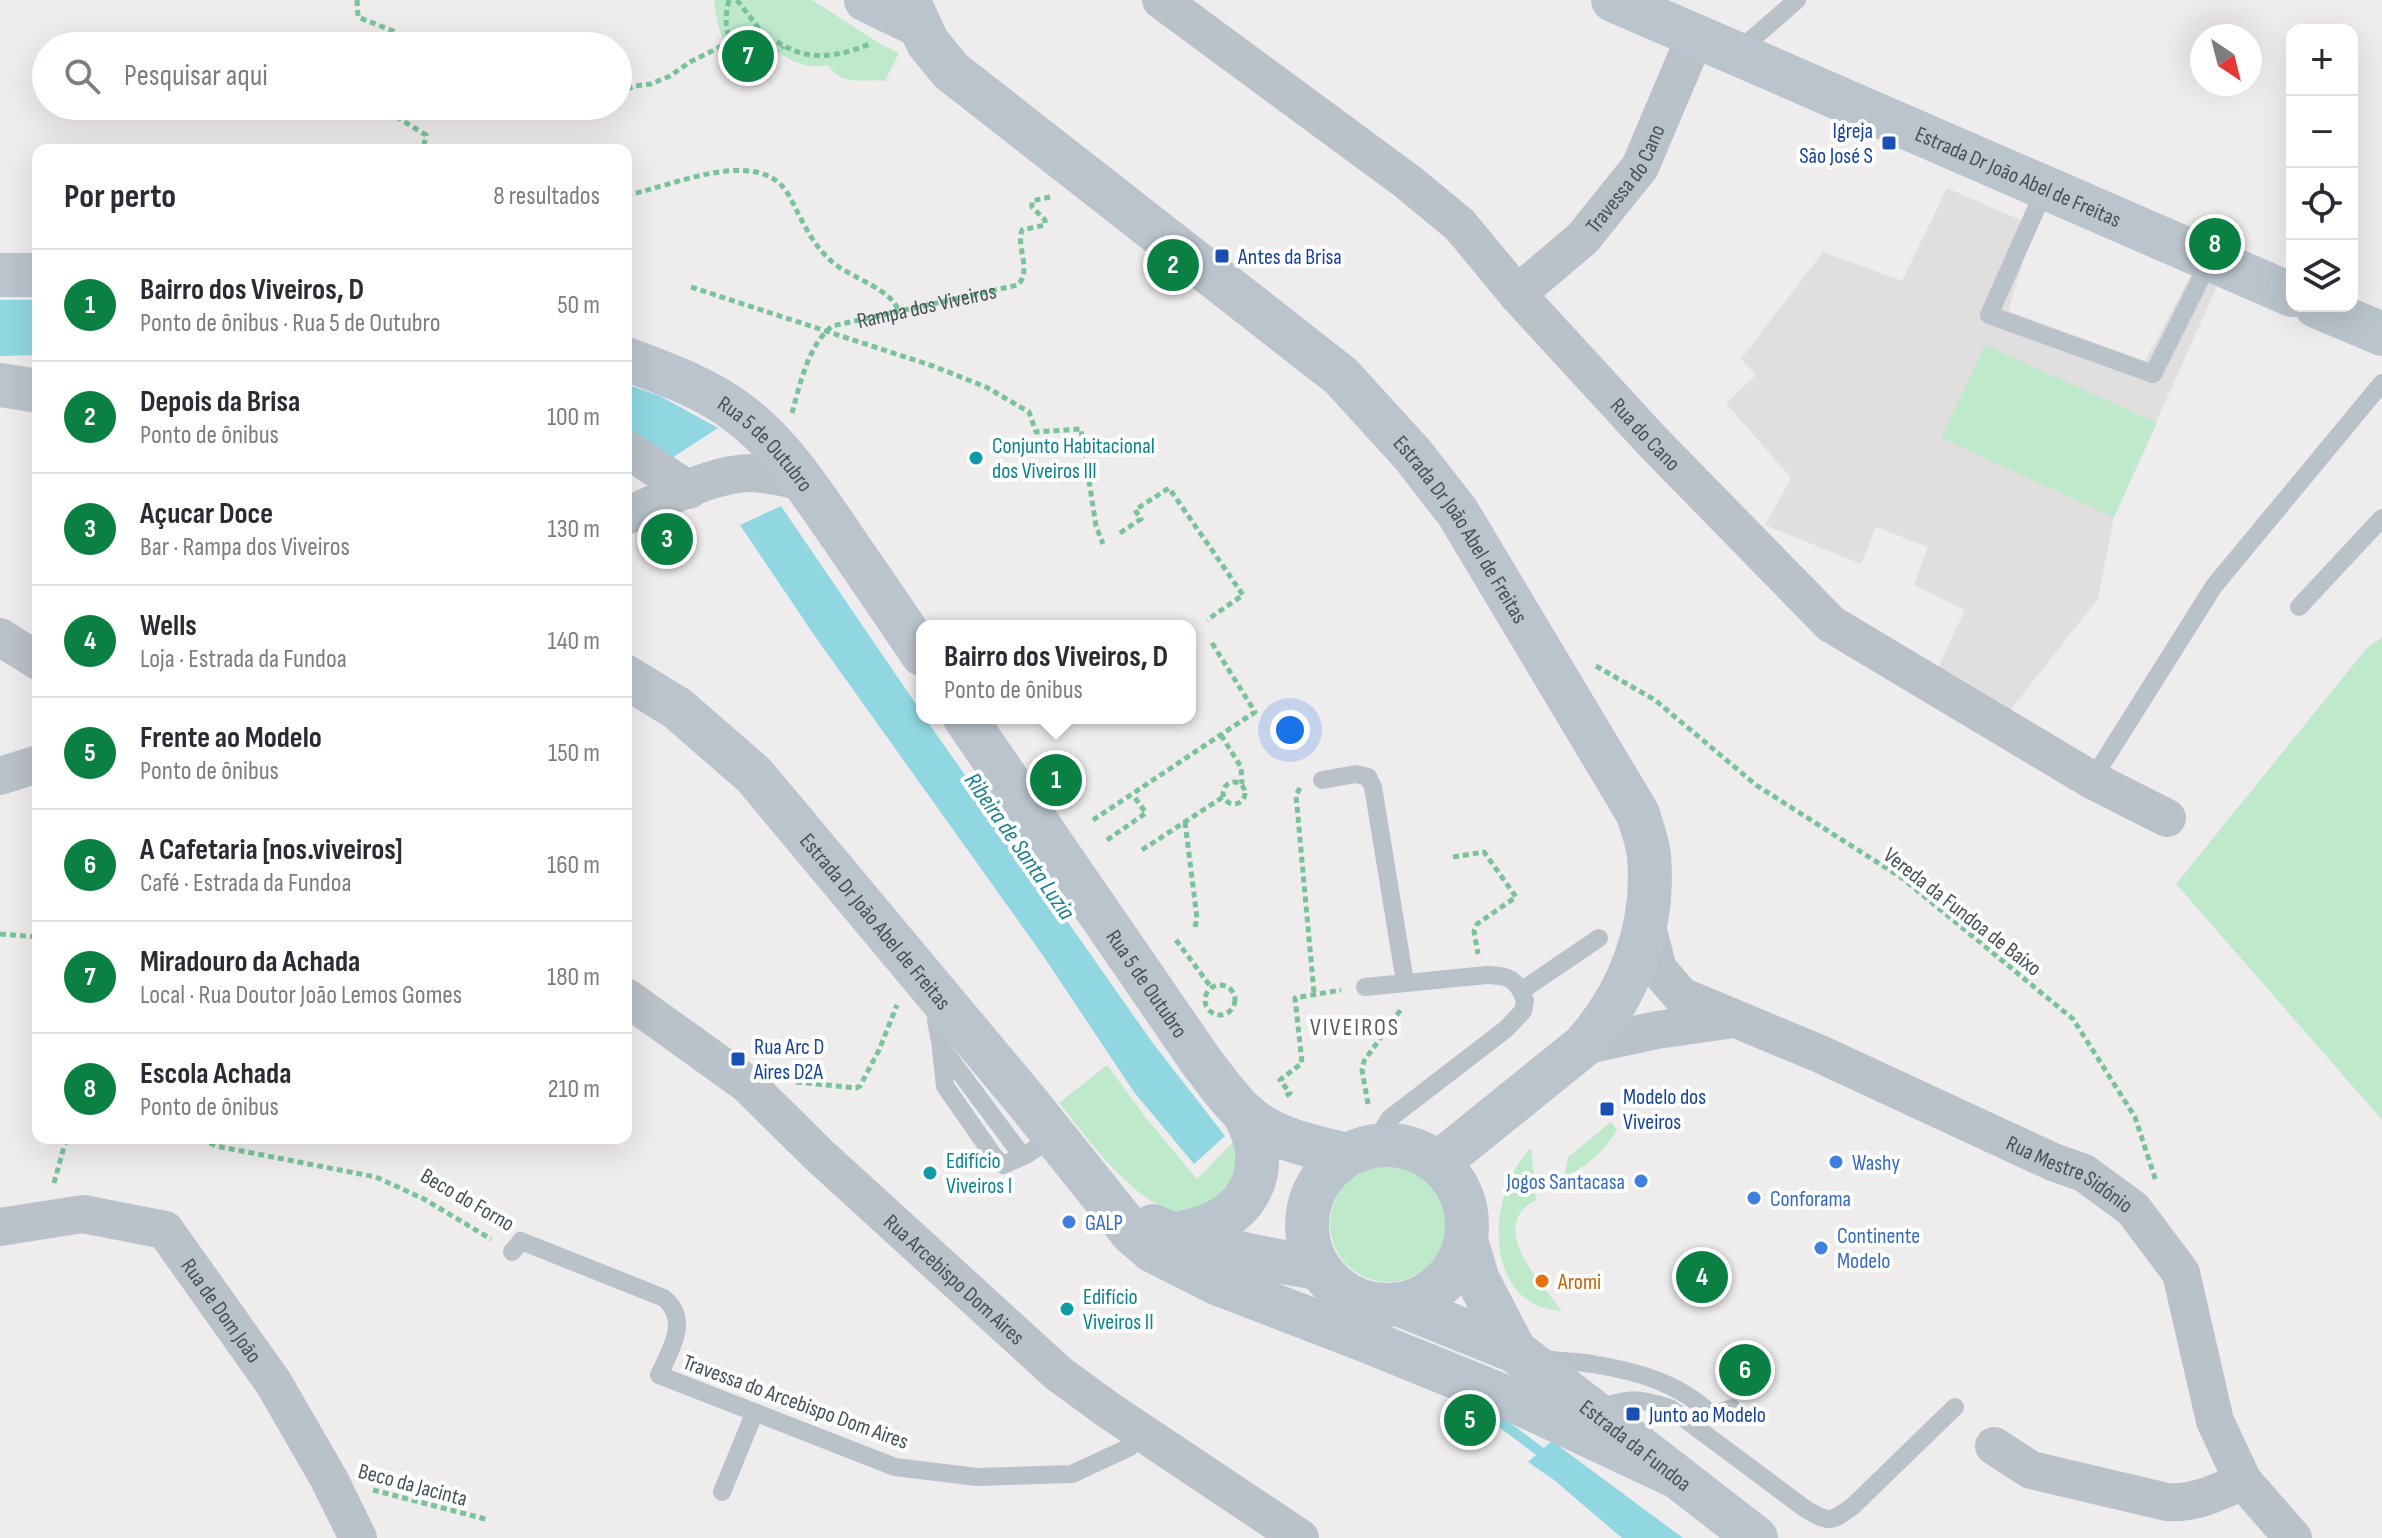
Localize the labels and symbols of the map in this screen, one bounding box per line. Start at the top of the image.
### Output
north arrow [2190,24,2262,96]
pin: 7 [722,26,774,86]
place label: Igreja São José S [1799,118,1873,170]
street label: Travessa do Cano [1580,121,1671,239]
street label: Estrada Dr João Abel de Freitas [1911,121,2125,234]
marker: Igreja São José S [1880,134,1898,152]
pin: 8 [2189,214,2241,274]
pin: 2 [1147,235,1199,295]
place label: Antes da Brisa [1237,244,1342,271]
marker: Antes da Brisa [1213,247,1231,265]
street label: Rampa dos Viveiros [855,278,999,335]
street label: Rua 5 de Outubro [712,390,818,497]
street label: Rua do Cano [1604,393,1686,477]
street label: Estrada Dr João Abel de Freitas [1387,430,1533,629]
place label: Conjunto Habitacional dos Viveiros III [992,433,1155,485]
marker: Conjunto Habitacional dos Viveiros III [967,449,985,467]
pin: 3 [641,509,693,569]
your location [1270,710,1310,750]
pin: 1 [1030,750,1082,810]
water label: Ribeira de Santa Luzia [958,767,1081,926]
street label: Estrada Dr João Abel de Freitas [793,828,956,1016]
street label: Vereda da Fundoa de Baixo [1878,842,2047,982]
street label: Rua 5 de Outubro [1100,925,1193,1043]
district label: VIVEIROS [1310,1013,1400,1042]
place label: Rua Arc D Aires D2A [753,1034,824,1086]
marker: Rua Arc D Aires D2A [729,1050,747,1068]
place label: Modelo dos Viveiros [1623,1084,1706,1136]
marker: Modelo dos Viveiros [1598,1100,1616,1118]
street label: Rua Mestre Sidónio [2001,1130,2138,1219]
place label: Edifício Viveiros I [946,1148,1012,1200]
place label: Washy [1852,1150,1900,1177]
marker: Washy [1827,1153,1845,1171]
street label: Beco do Forno [416,1163,519,1238]
marker: Edifício Viveiros I [921,1164,939,1182]
place label: Jogos Santacasa [1505,1169,1625,1196]
marker: Jogos Santacasa [1632,1172,1650,1190]
place label: Conforama [1770,1186,1851,1213]
marker: Conforama [1745,1189,1763,1207]
street label: Rua Arcebispo Dom Aires [878,1209,1030,1351]
place label: GALP [1085,1210,1123,1237]
marker: GALP [1060,1213,1078,1231]
place label: Continente Modelo [1837,1223,1920,1275]
marker: Continente Modelo [1812,1239,1830,1257]
pin: 4 [1676,1247,1728,1307]
street label: Rua de Dom João [175,1254,267,1369]
place label: Aromi [1557,1269,1601,1296]
marker: Aromi [1533,1272,1551,1290]
place label: Edifício Viveiros II [1083,1284,1154,1336]
marker: Edifício Viveiros II [1058,1300,1076,1318]
pin: 6 [1719,1340,1771,1400]
street label: Travessa do Arcebispo Dom Aires [679,1349,912,1456]
pin: 5 [1444,1390,1496,1450]
street label: Estrada da Fundoa [1574,1394,1696,1498]
place label: Junto ao Modelo [1648,1402,1766,1429]
marker: Junto ao Modelo [1624,1405,1642,1423]
street label: Beco da Jacinta [355,1458,470,1513]

